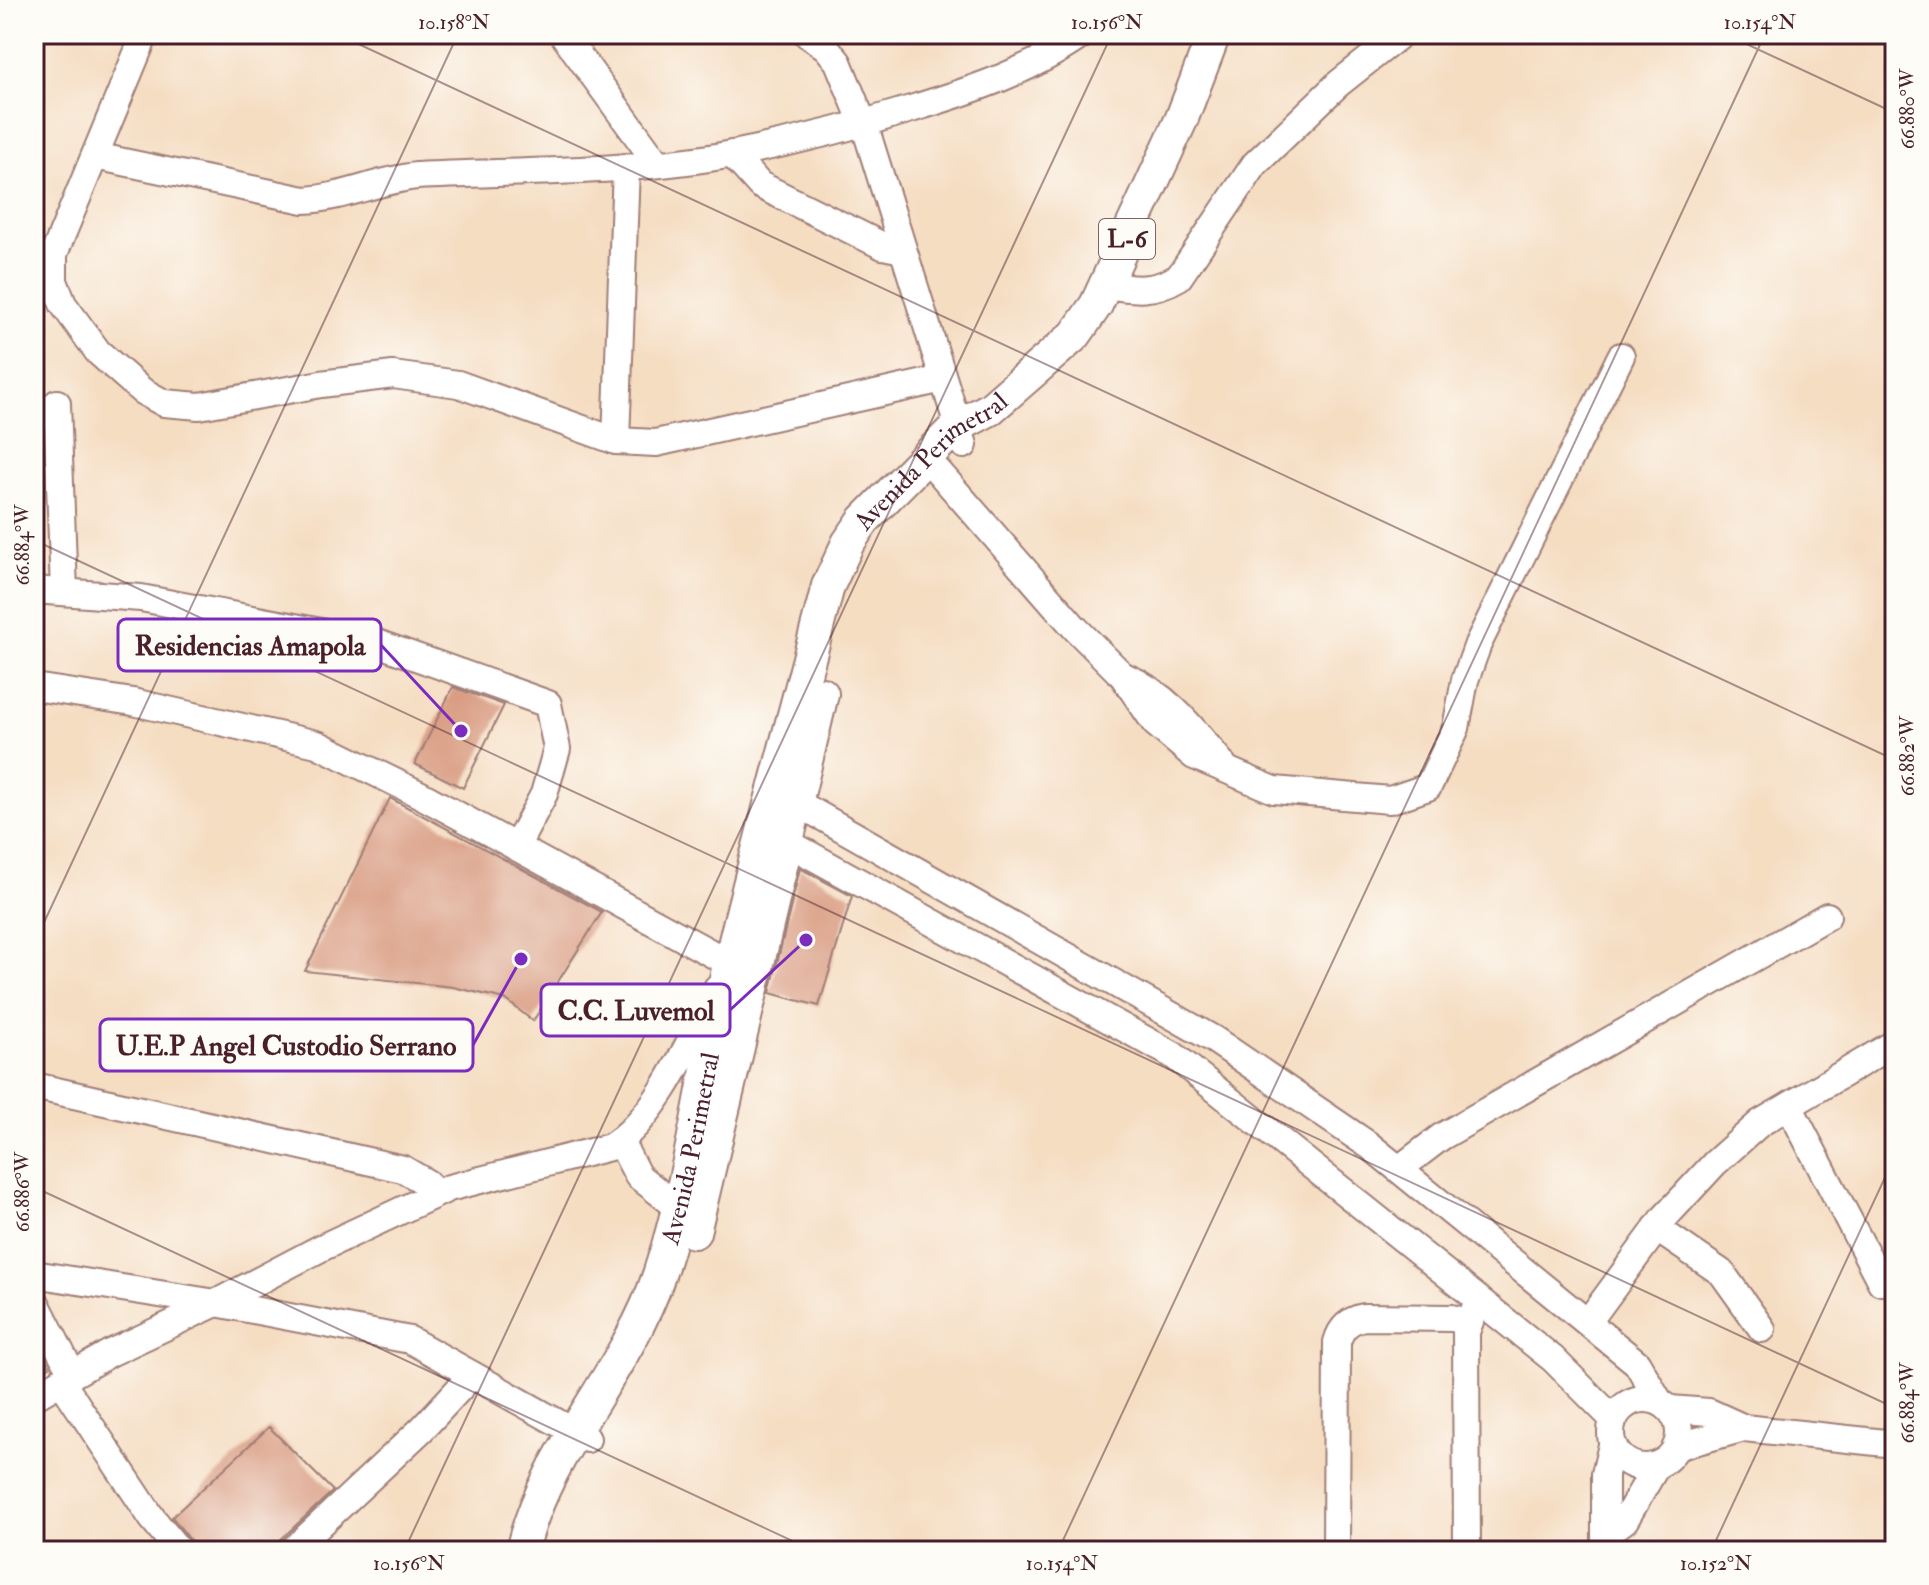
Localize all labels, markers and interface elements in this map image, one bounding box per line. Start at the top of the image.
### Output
text: 10.158°N [418,10,490,35]
text: 10.156°N [1071,10,1143,35]
text: 10.154°N [1724,10,1796,35]
text: 66.880°W [1895,68,1920,149]
road number: L-6 [1099,219,1155,259]
street label: Avenida Perimetral [846,386,1015,537]
text: 66.884°W [10,504,35,586]
callout: Residencias Amapola [118,619,381,671]
text: Residencias Amapola [134,629,367,664]
text: 66.882°W [1895,715,1920,796]
callout: C.C. Luvemol [541,984,730,1036]
text: C.C. Luvemol [557,994,715,1029]
callout: U.E.P Angel Custodio Serrano [100,1019,473,1071]
text: U.E.P Angel Custodio Serrano [115,1029,457,1064]
street label: Avenida Perimetral [654,1049,727,1249]
text: 66.886°W [10,1151,35,1232]
text: 66.884°W [1895,1362,1920,1444]
text: 10.156°N [373,1551,445,1576]
text: 10.154°N [1026,1551,1098,1576]
text: 10.152°N [1680,1551,1752,1576]

